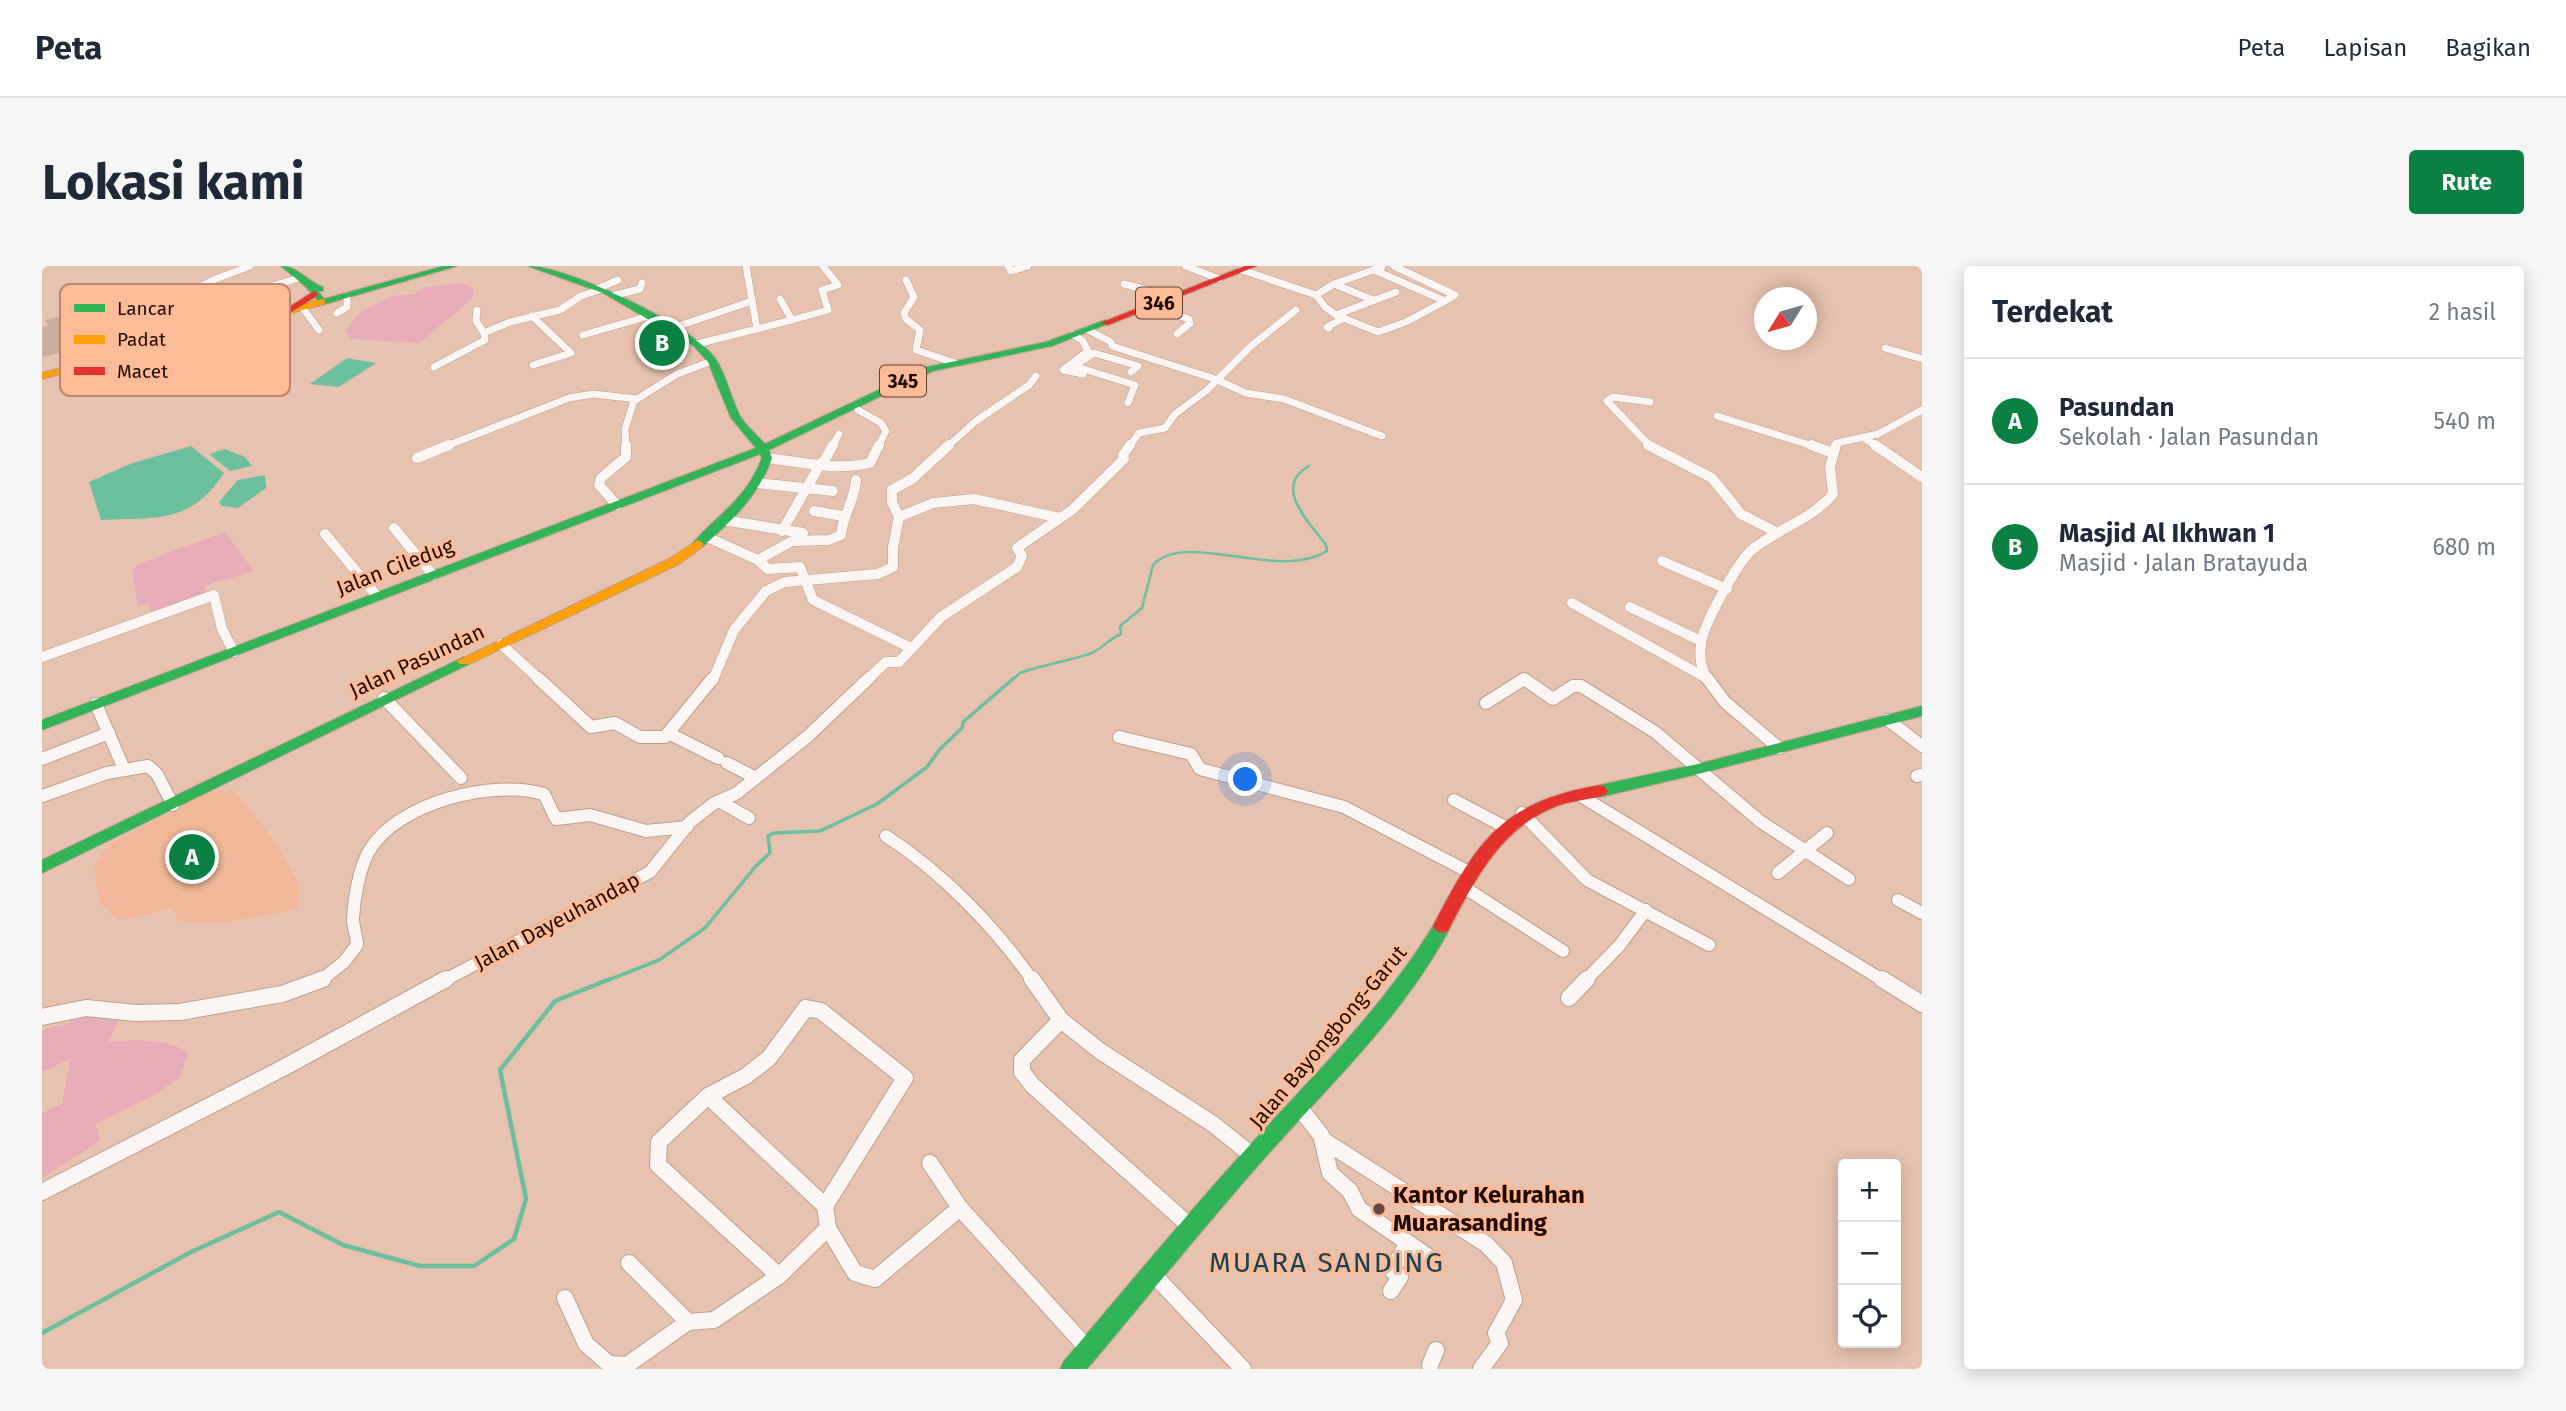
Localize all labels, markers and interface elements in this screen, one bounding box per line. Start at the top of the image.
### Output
text: Peta [35,28,102,68]
text: Peta [2238,34,2285,62]
text: Lapisan [2323,34,2407,62]
text: Bagikan [2445,34,2531,62]
button: Rute [2409,150,2524,214]
text: Lokasi kami [42,153,305,212]
legend [60,284,290,396]
north arrow [1754,287,1817,350]
road number: 346 [1136,288,1182,318]
text: Terdekat [1992,294,2113,330]
text: Lancar [117,297,175,320]
text: 2 hasil [2429,298,2496,326]
pin: B [639,317,685,369]
text: Padat [117,328,166,351]
text: Macet [117,360,168,383]
road number: 345 [880,365,926,396]
text: Pasundan [2059,392,2175,423]
text: A [2008,407,2022,435]
text: 540 m [2434,407,2496,435]
text: Sekolah · Jalan Pasundan [2059,423,2319,451]
text: Masjid Al Ikhwan 1 [2059,518,2275,549]
street label: Jalan Ciledug [333,533,458,601]
text: B [2008,533,2022,561]
text: 680 m [2432,533,2496,561]
text: Masjid · Jalan Bratayuda [2059,549,2308,577]
street label: Jalan Pasundan [345,618,489,704]
your location [1228,762,1262,796]
pin: A [169,831,215,883]
street label: Jalan Dayeuhandap [470,866,644,976]
street label: Jalan Bayongbong-Garut [1244,940,1413,1134]
map controls [1838,1159,1901,1348]
button: + [1838,1159,1901,1222]
place label: Kantor Kelurahan Muarasanding [1393,1181,1585,1237]
marker: Kantor Kelurahan Muarasanding [1371,1201,1387,1217]
button: − [1838,1222,1901,1285]
district label: MUARA SANDING [1209,1246,1445,1279]
button: locate [1838,1285,1901,1348]

